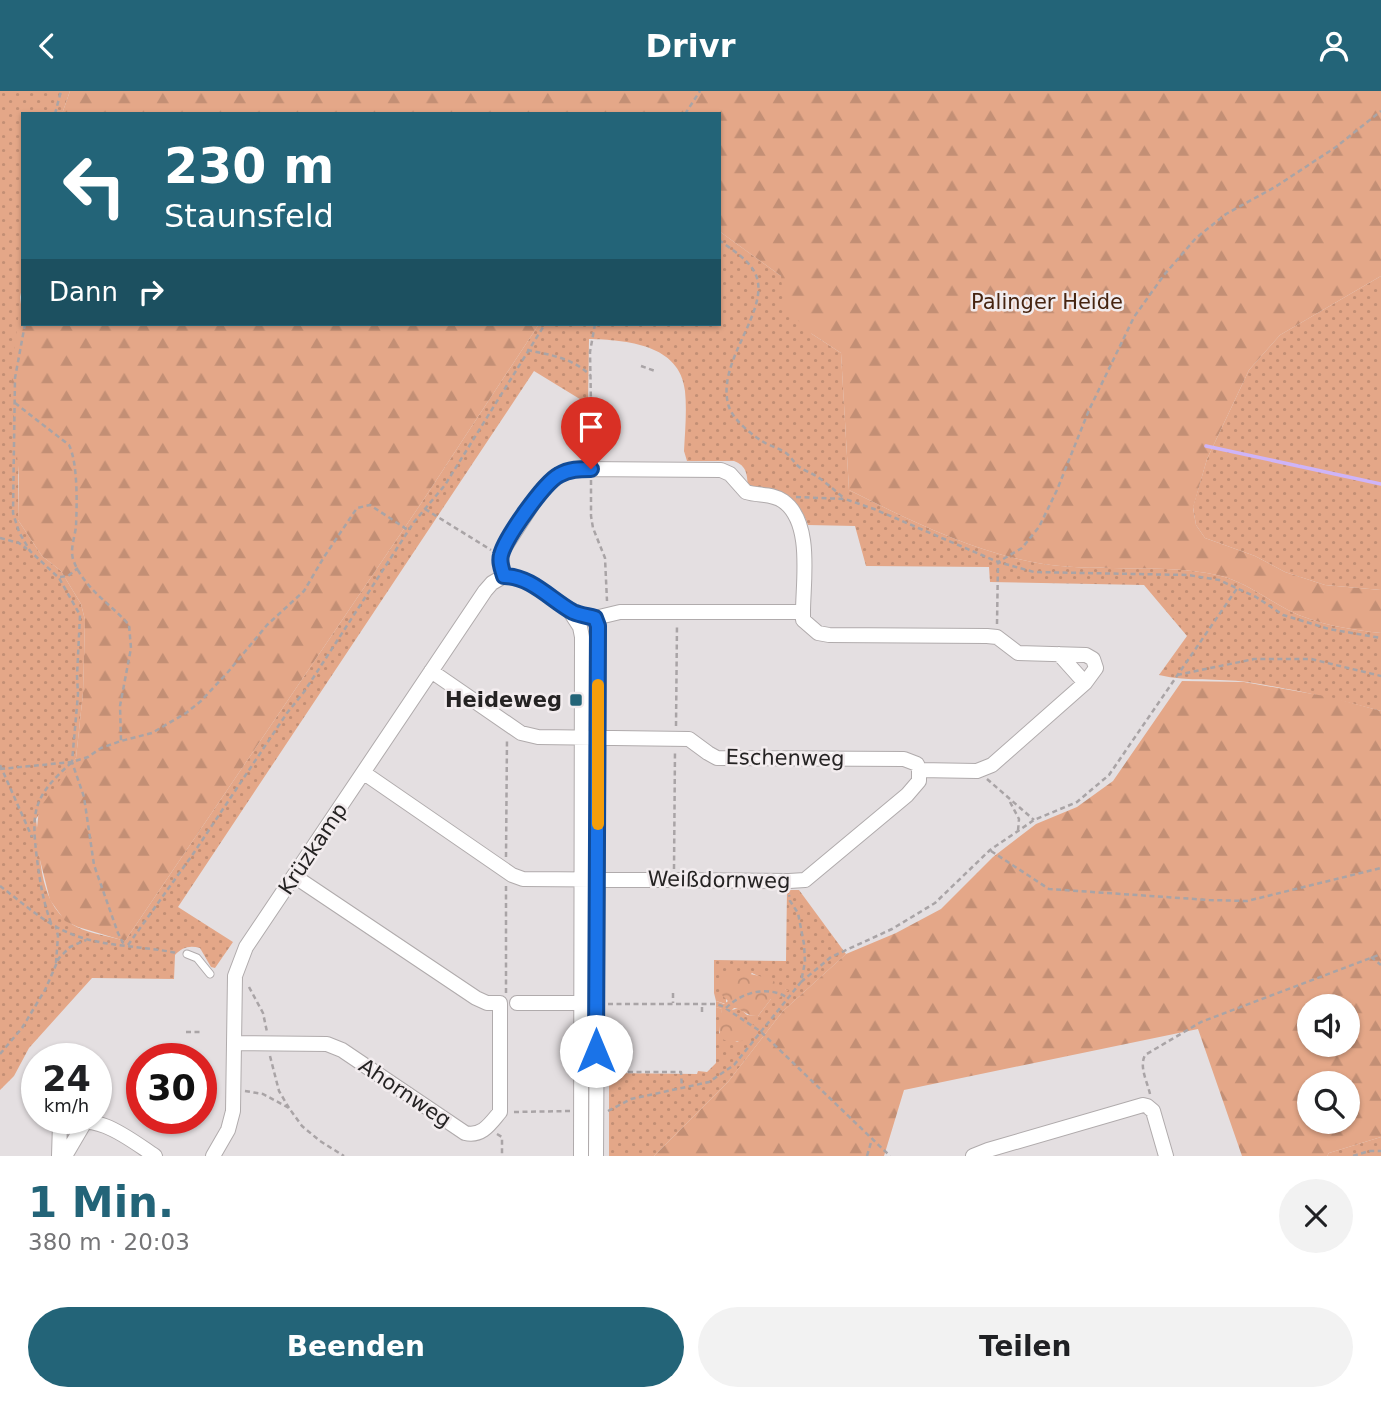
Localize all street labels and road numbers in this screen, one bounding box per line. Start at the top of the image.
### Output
street label: Eschenweg [725,745,845,771]
street label: Krüzkamp [274,799,352,899]
street label: Weißdornweg [647,867,791,893]
street label: Ahornweg [355,1054,455,1132]

